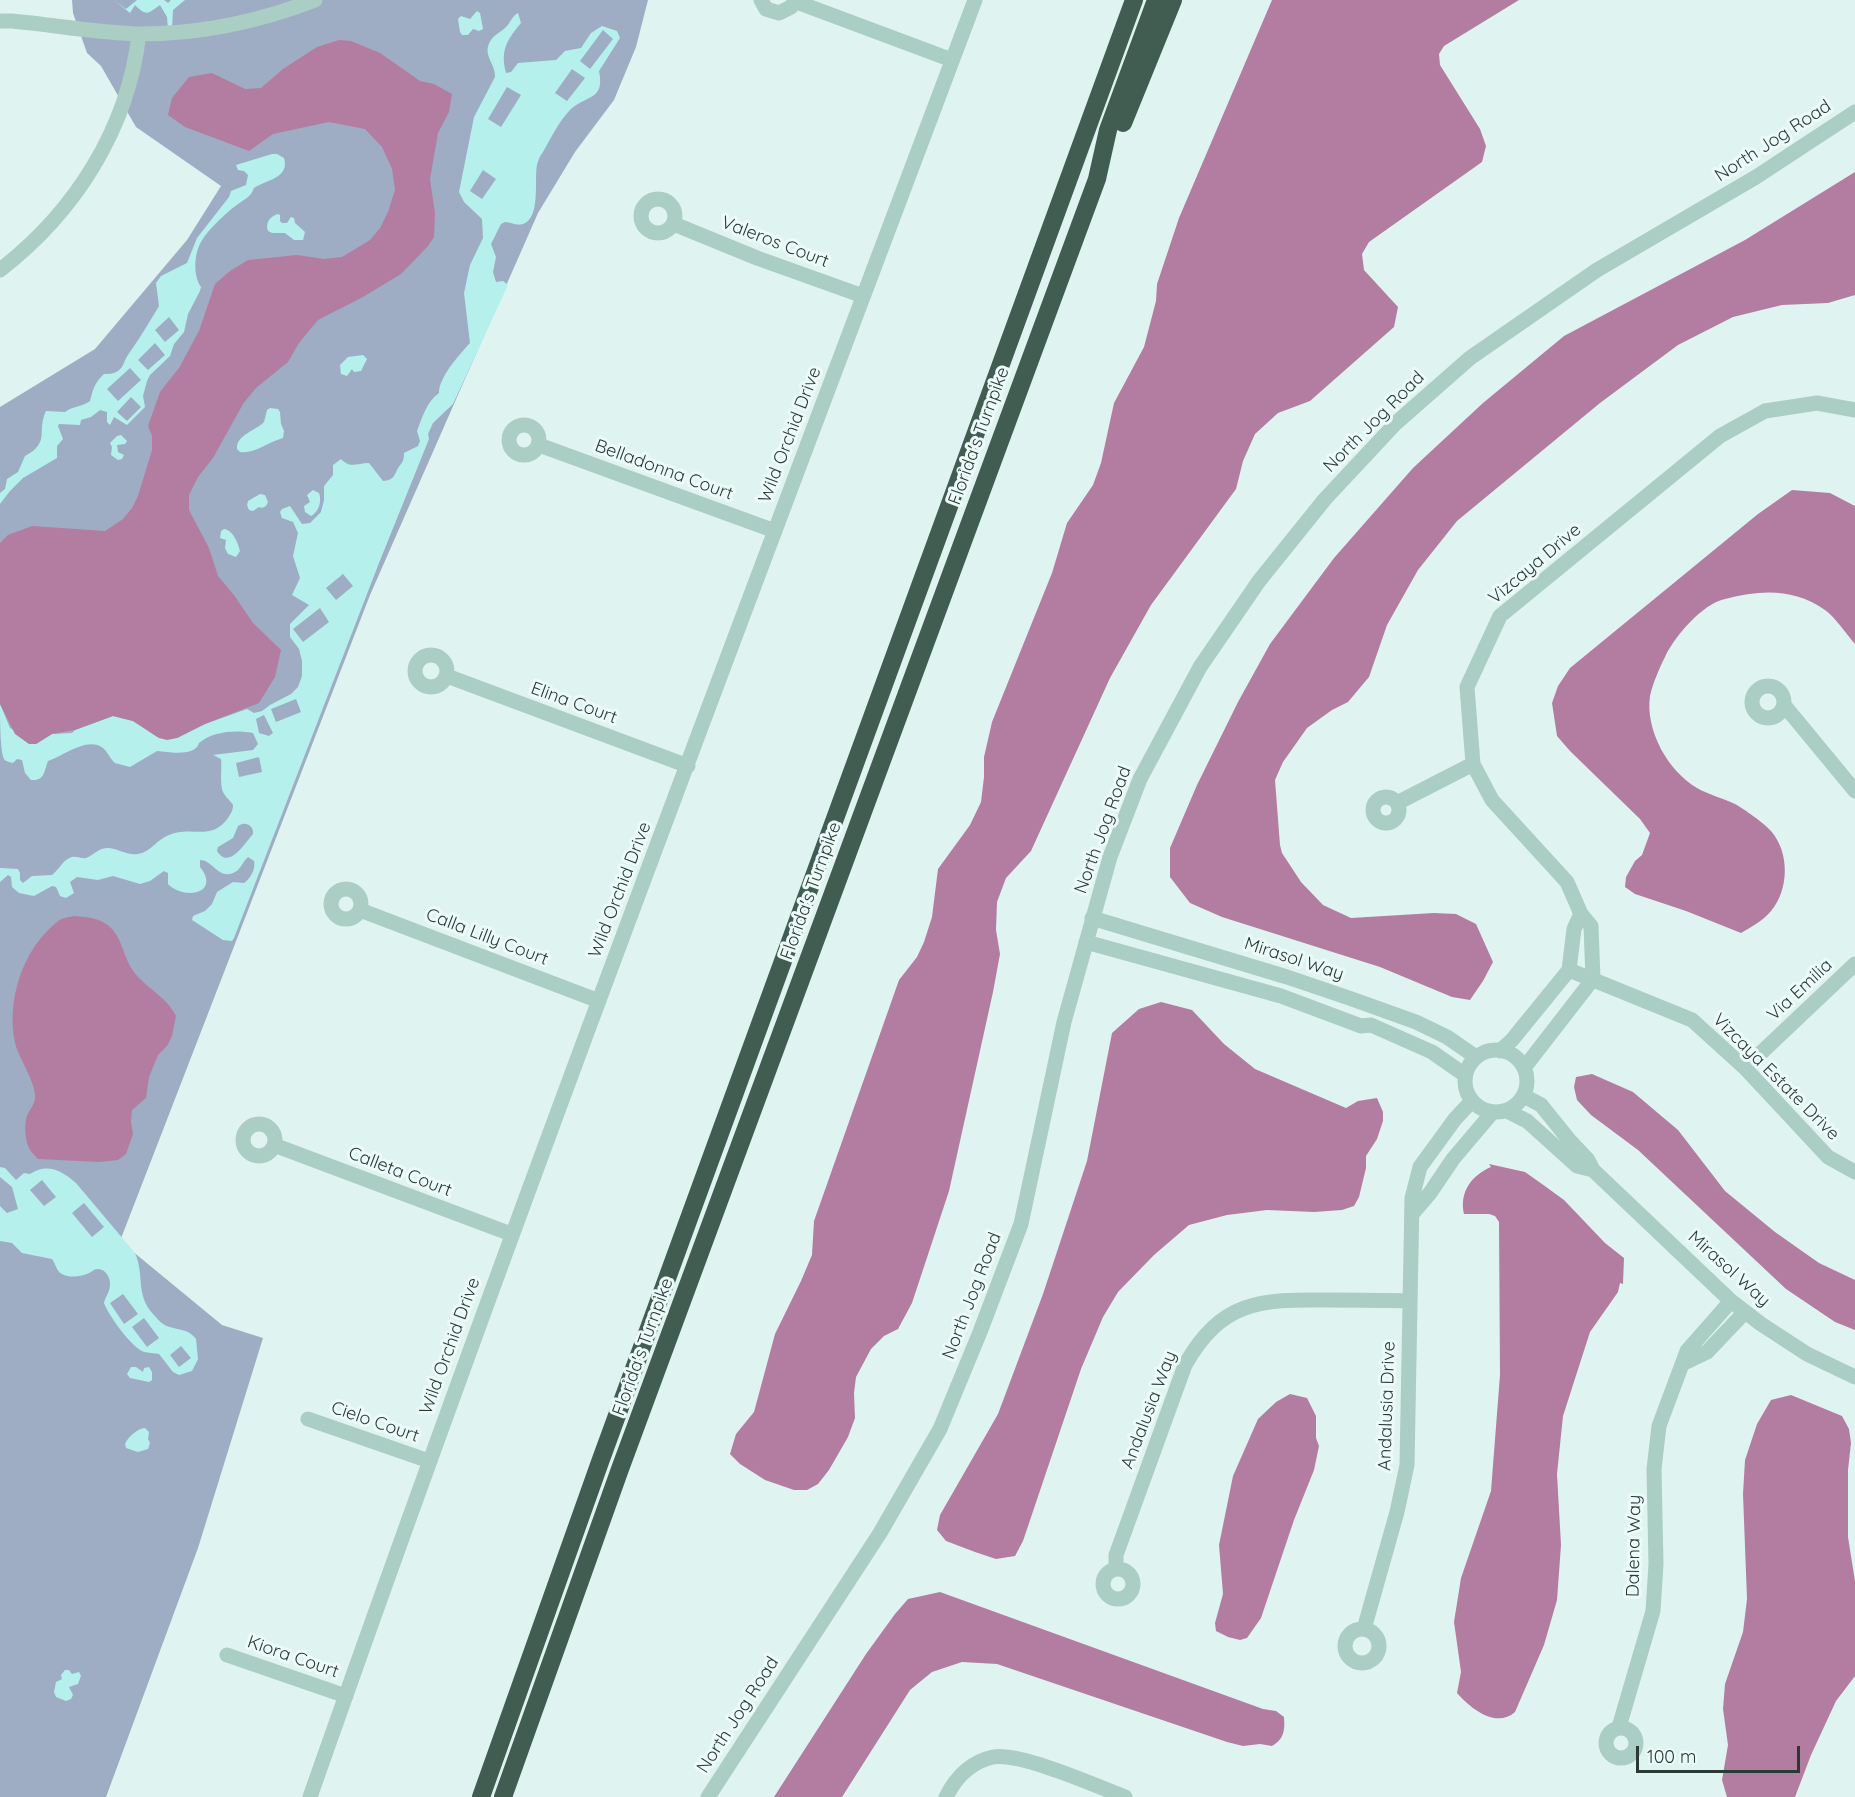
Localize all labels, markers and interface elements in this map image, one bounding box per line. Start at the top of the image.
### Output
street label: North Jog Road [1711,95,1835,187]
street label: Valeros Court [718,212,832,272]
street label: Wild Orchid Drive [754,364,826,506]
street label: Florida's Turnpike [944,364,1014,508]
street label: North Jog Road [1319,367,1429,477]
street label: Belladonna Court [592,435,736,505]
street label: Vizcaya Drive [1484,519,1586,609]
street label: Elina Court [528,677,620,729]
street label: North Jog Road [1070,763,1136,897]
street label: Wild Orchid Drive [584,819,656,961]
street label: Florida's Turnpike [776,819,846,963]
street label: Calla Lilly Court [423,904,551,970]
street label: Mirasol Way [1242,933,1346,985]
street label: Via Emilia [1763,954,1837,1026]
street label: Vizcaya Estate Drive [1708,1009,1844,1145]
street label: Calleta Court [345,1142,455,1202]
street label: Mirasol Way [1683,1226,1775,1312]
street label: North Jog Road [938,1230,1006,1362]
street label: Wild Orchid Drive [415,1275,485,1417]
street label: Florida's Turnpike [608,1275,678,1419]
street label: Andalusia Drive [1374,1341,1400,1471]
street label: Andalusia Way [1117,1348,1181,1472]
street label: Cielo Court [328,1397,422,1447]
street label: Dalena Way [1622,1495,1646,1597]
street label: Kiora Court [244,1631,342,1683]
street label: North Jog Road [692,1653,784,1777]
scale bar [1639,1734,1802,1772]
text: 100 m [1647,1745,1696,1768]

